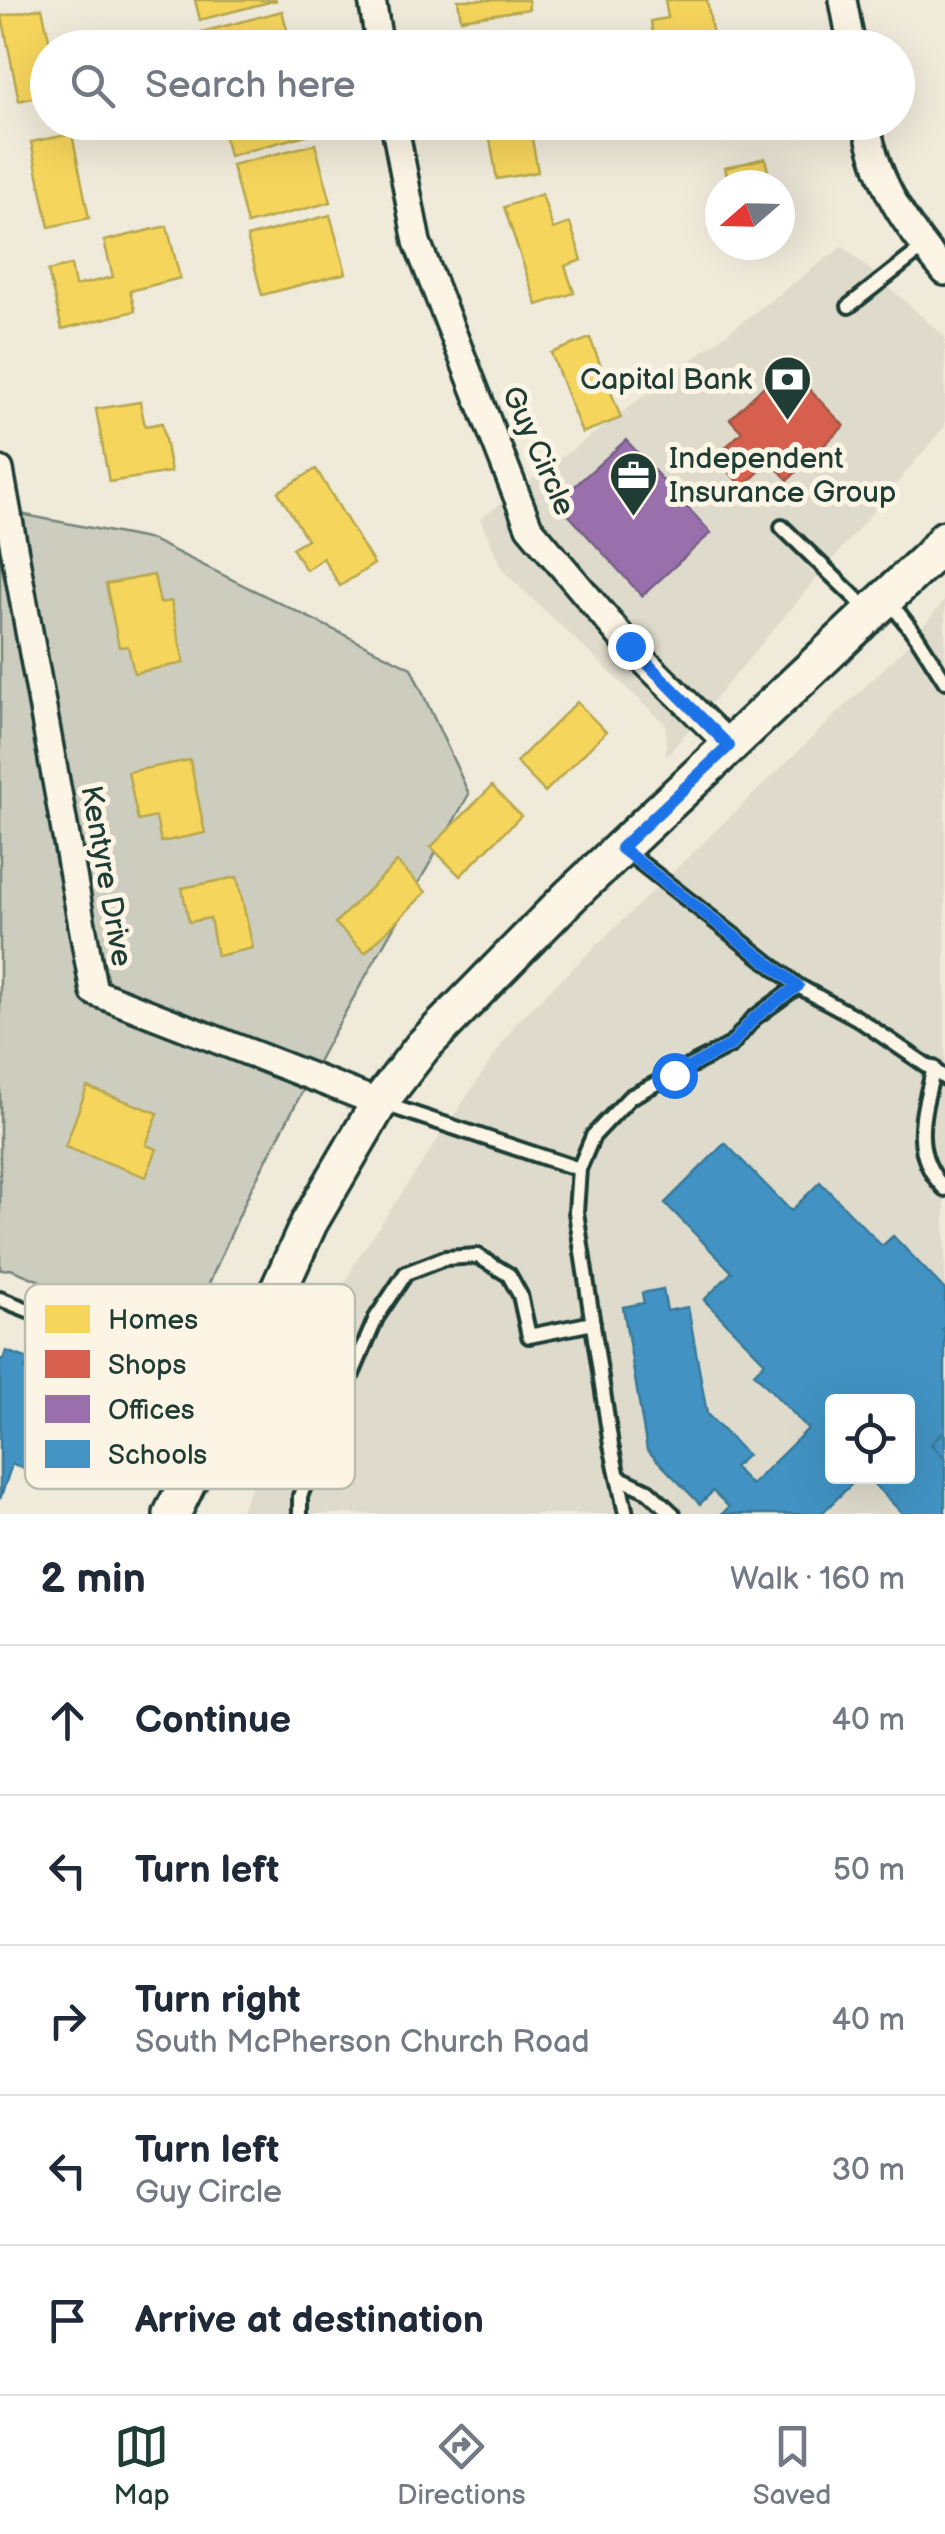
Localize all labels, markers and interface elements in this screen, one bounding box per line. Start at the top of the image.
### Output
search box [30,30,915,140]
icon: search [65,58,120,113]
text: Search here [145,63,356,108]
north arrow [705,170,795,260]
bank icon: Capital Bank [761,354,813,422]
place label: Capital Bank [580,362,752,398]
street label: Guy Circle [494,381,582,521]
place label: Independent Insurance Group [669,441,896,511]
office icon: Independent Insurance Group [608,450,660,518]
route end [608,624,654,670]
street label: Kentyre Drive [72,783,140,969]
route start [652,1053,698,1099]
legend [25,1284,355,1489]
text: Homes [108,1304,198,1337]
text: Shops [108,1349,187,1382]
text: Offices [108,1394,195,1427]
map controls [825,1394,915,1484]
button: locate [825,1394,915,1484]
text: Schools [108,1439,207,1472]
text: 2 min [40,1554,146,1605]
text: Walk · 160 m [730,1560,905,1599]
icon: ahead [40,1693,95,1748]
text: Continue [135,1698,291,1743]
text: 40 m [832,1701,905,1740]
icon: left [40,1843,95,1898]
text: Turn left [135,1848,279,1893]
text: 50 m [833,1851,905,1890]
text: Turn right [135,1978,300,2023]
icon: right [40,1993,95,2048]
text: 40 m [832,2001,905,2040]
text: South McPherson Church Road [135,2023,590,2062]
text: Turn left [135,2128,279,2173]
icon: left [40,2143,95,2198]
text: 30 m [831,2151,905,2190]
text: Guy Circle [135,2173,282,2212]
icon: arrive [40,2293,95,2348]
text: Arrive at destination [135,2298,484,2343]
tab: Map [114,2419,170,2512]
tab: Directions [397,2419,526,2512]
tab: Saved [753,2419,831,2512]

